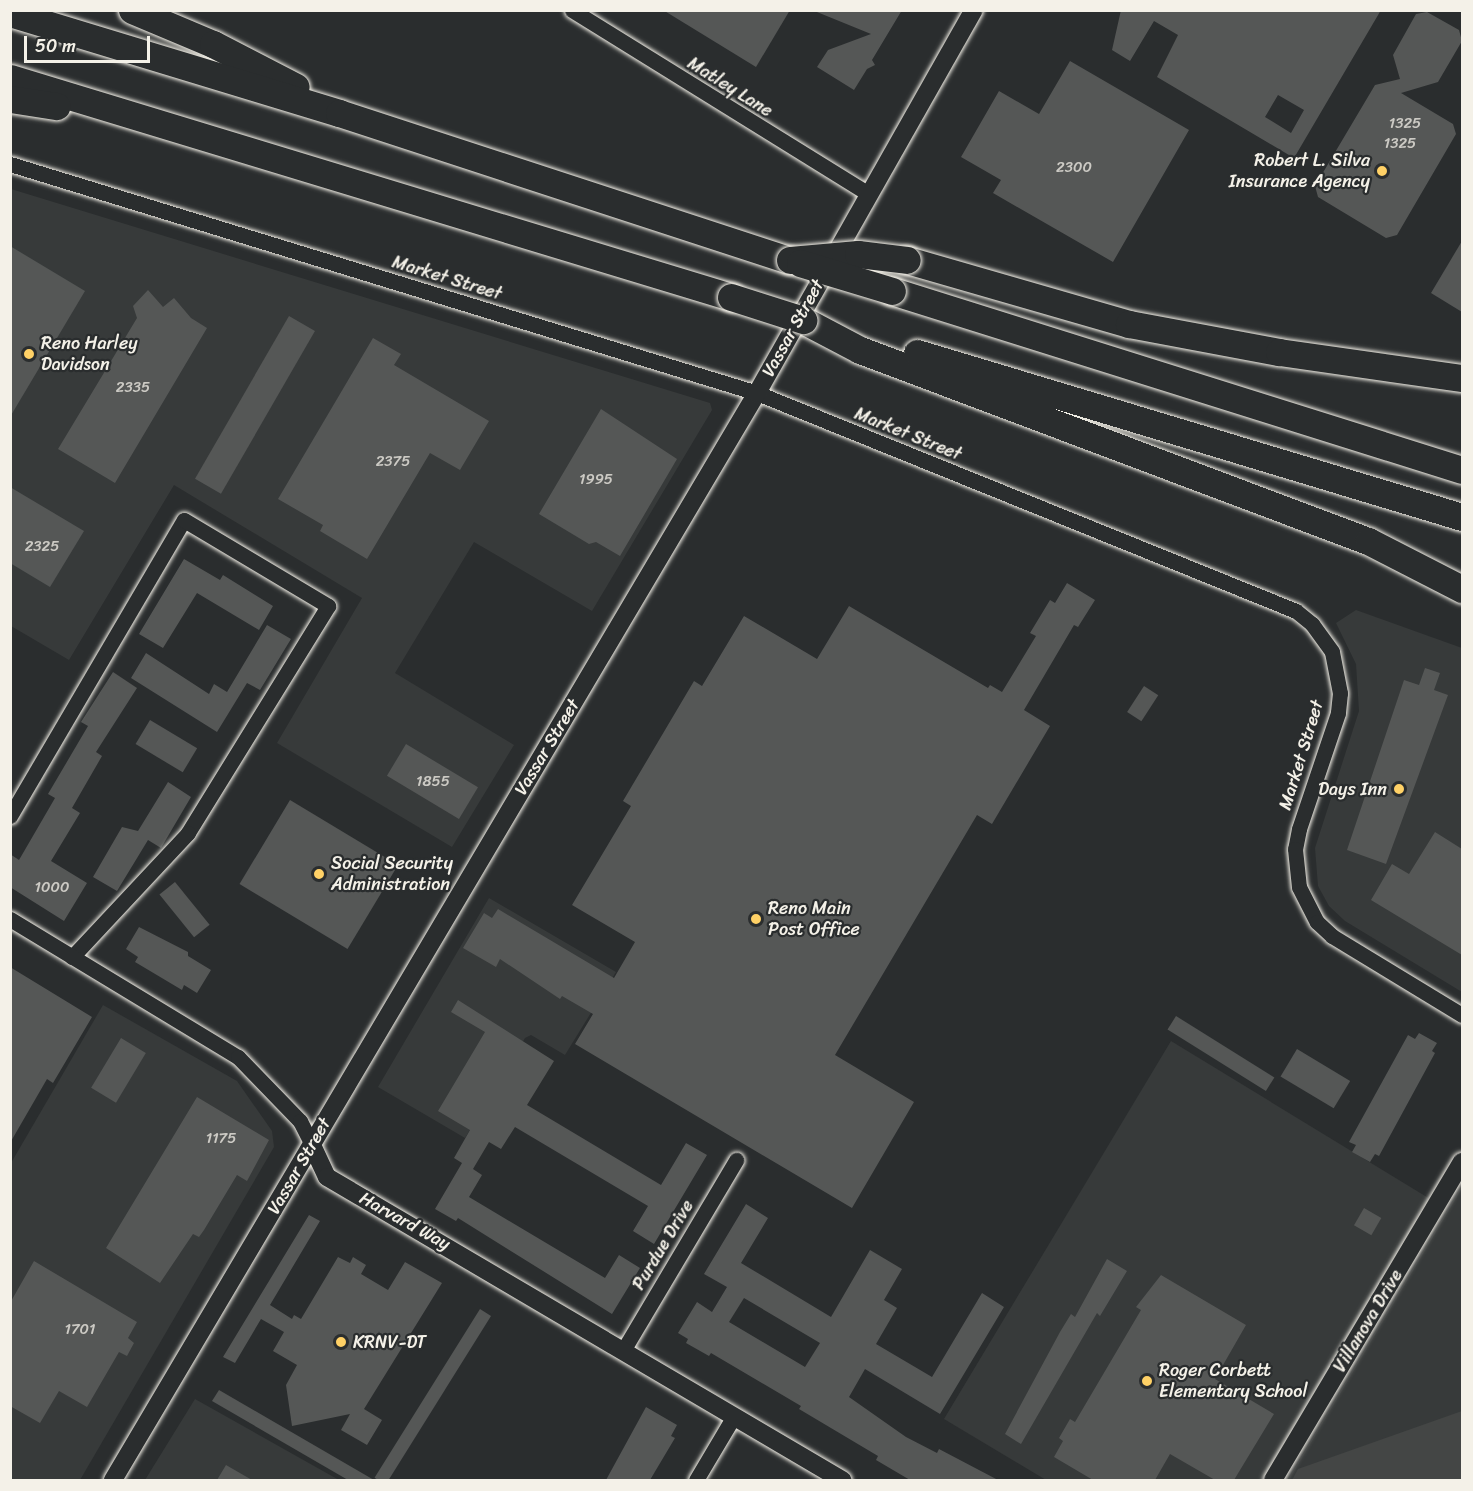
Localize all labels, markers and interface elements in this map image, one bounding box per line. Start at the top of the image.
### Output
scale bar [27,24,153,62]
text: 50 m [35,30,76,62]
street label: Matley Lane [683,52,777,122]
house number: 1325 [1389,115,1421,133]
house number: 1325 [1384,135,1416,153]
place label: Robert L. Silva Insurance Agency [1229,150,1370,192]
house number: 2300 [1056,159,1092,177]
marker: Robert L. Silva Insurance Agency [1375,164,1389,178]
street label: Market Street [389,251,505,305]
street label: Vassar Street [757,275,829,381]
place label: Reno Harley Davidson [41,333,137,376]
marker: Reno Harley Davidson [22,347,36,361]
house number: 2335 [116,379,150,397]
street label: Market Street [851,403,965,465]
house number: 2375 [376,453,410,471]
house number: 1995 [579,471,613,489]
house number: 2325 [25,538,59,556]
street label: Vassar Street [510,695,584,799]
street label: Market Street [1274,697,1328,813]
house number: 1855 [416,773,450,791]
place label: Days Inn [1318,778,1387,800]
marker: Days Inn [1392,782,1406,796]
place label: Social Security Administration [331,853,452,896]
marker: Social Security Administration [312,867,326,881]
house number: 1000 [35,879,69,897]
place label: Reno Main Post Office [768,898,860,940]
marker: Reno Main Post Office [749,912,763,926]
street label: Vassar Street [263,1114,335,1218]
house number: 1175 [206,1130,236,1148]
street label: Harvard Way [356,1187,454,1255]
street label: Purdue Drive [628,1196,698,1294]
street label: Villanova Drive [1329,1266,1407,1376]
house number: 1701 [65,1321,95,1339]
place label: KRNV-DT [353,1331,426,1353]
marker: KRNV-DT [334,1335,348,1349]
place label: Roger Corbett Elementary School [1159,1360,1308,1402]
marker: Roger Corbett Elementary School [1140,1374,1154,1388]

